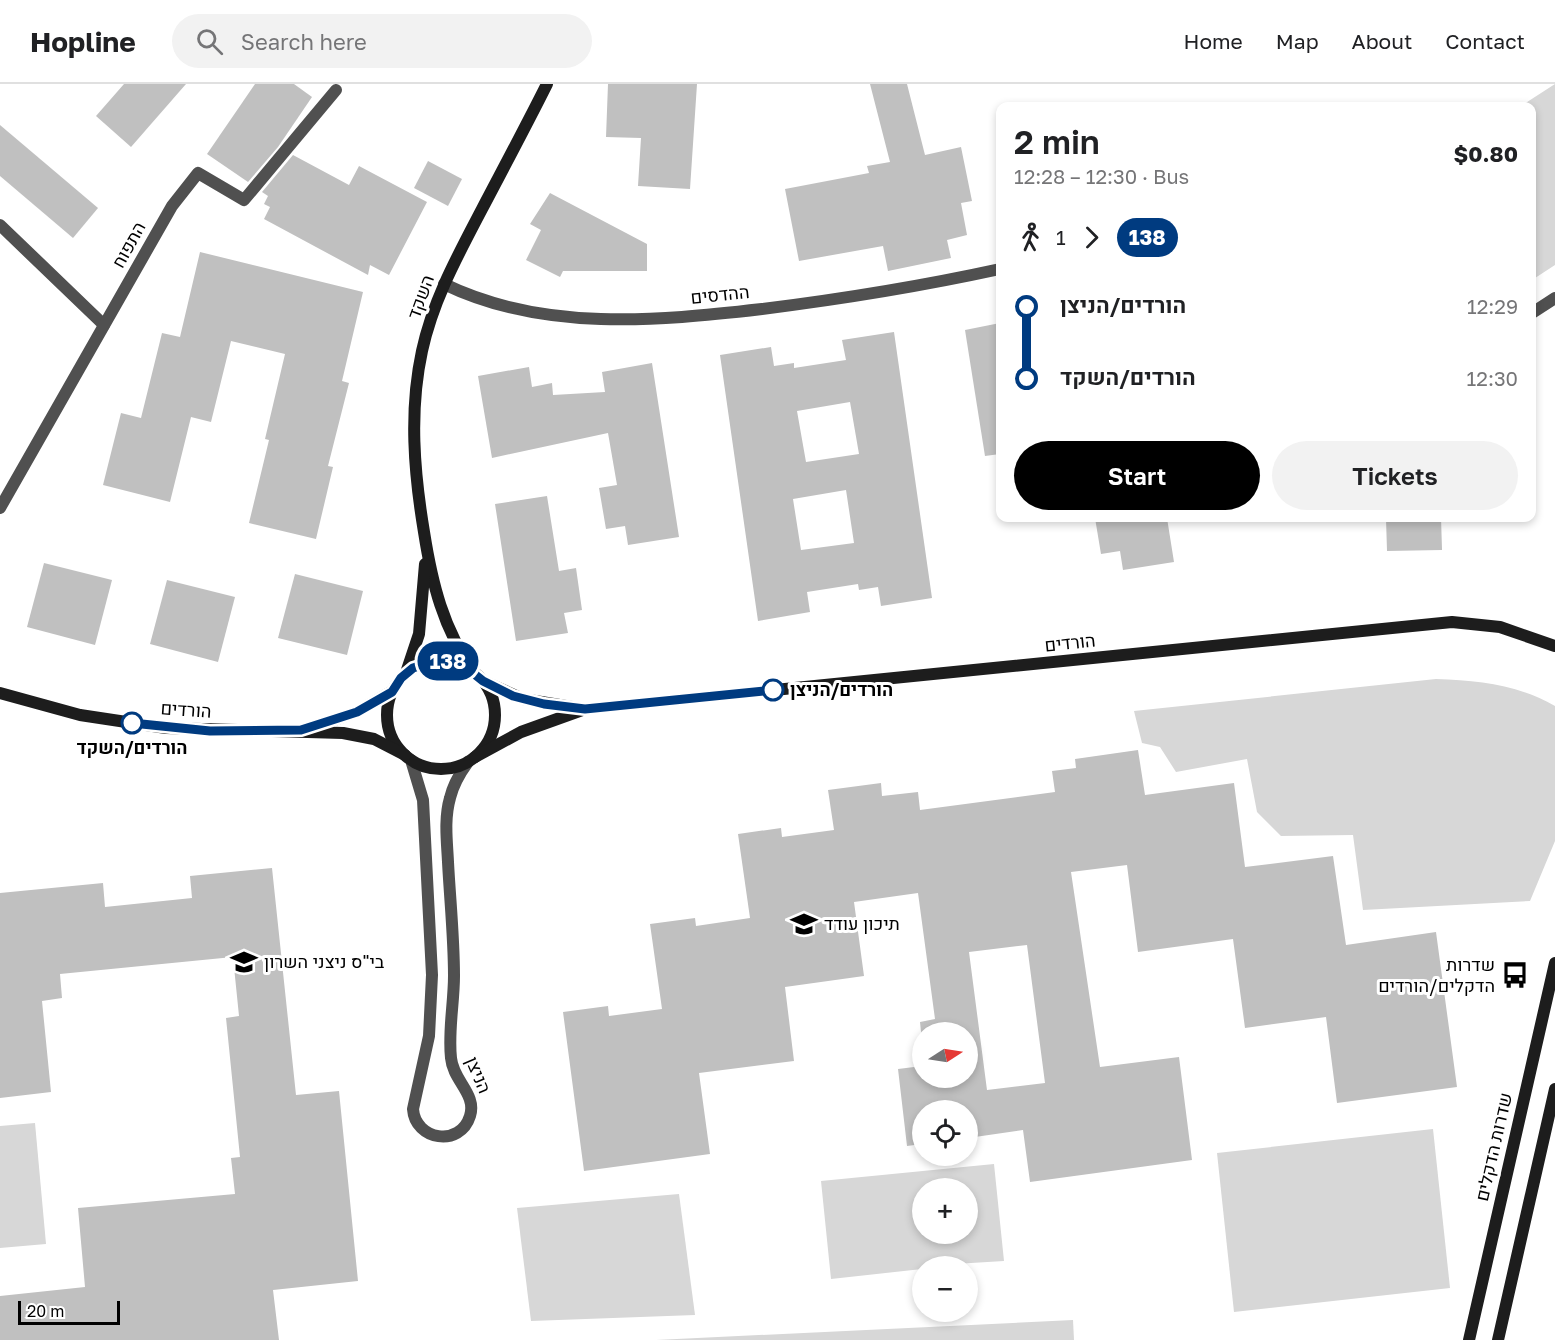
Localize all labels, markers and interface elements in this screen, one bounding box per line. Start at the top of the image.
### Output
search box [172,14,592,68]
text: Hopline [30,25,136,58]
icon: search [193,25,226,58]
text: Search here [241,28,367,55]
text: Home [1183,28,1243,54]
text: Map [1276,28,1319,54]
text: About [1352,28,1412,54]
text: Contact [1445,28,1525,54]
text: 2 min [1014,122,1100,161]
text: $0.80 [1454,140,1518,167]
text: 12:28 – 12:30 · Bus [1014,164,1189,188]
street label: התפוח [107,218,150,271]
icon: walk [1014,221,1047,254]
icon: forward [1075,221,1108,254]
text: 138 [1129,224,1166,250]
text: 1 [1056,225,1066,249]
street label: השקד [402,272,438,322]
street label: ההדסים [689,280,750,308]
text: הורדים/הניצן [1060,291,1186,318]
text: 12:29 [1467,294,1518,318]
text: הורדים/השקד [1060,363,1196,390]
text: 12:30 [1467,366,1518,390]
button: Start [1014,441,1260,510]
button: Tickets [1272,441,1518,510]
street label: הורדים [1043,628,1096,656]
line badge: 138 [414,642,482,680]
text: 138 [429,648,467,674]
place label: הורדים/הניצן [790,678,893,700]
marker: הורדים/הניצן [762,679,784,701]
street label: הורדים [160,696,212,722]
marker: הורדים/השקד [121,712,143,734]
place label: הורדים/השקד [77,736,188,758]
school or university icon: תיכון עודד [789,909,819,939]
place label: תיכון עודד [824,912,900,934]
school or university icon: בי"ס ניצני השרון [229,947,259,977]
place label: בי"ס ניצני השרון [264,950,385,972]
place label: שדרות הדקלים/הורדים [1378,953,1495,996]
bus stop icon: שדרות הדקלים/הורדים [1500,960,1530,990]
north arrow [912,1022,978,1088]
map controls [912,1022,978,1322]
street label: הניצן [461,1053,496,1096]
street label: שדרות הדקלים [1470,1090,1516,1203]
button: locate [912,1100,978,1166]
button: + [912,1178,978,1244]
button: − [912,1256,978,1322]
scale bar [18,1298,120,1326]
text: 20 m [27,1301,64,1321]

